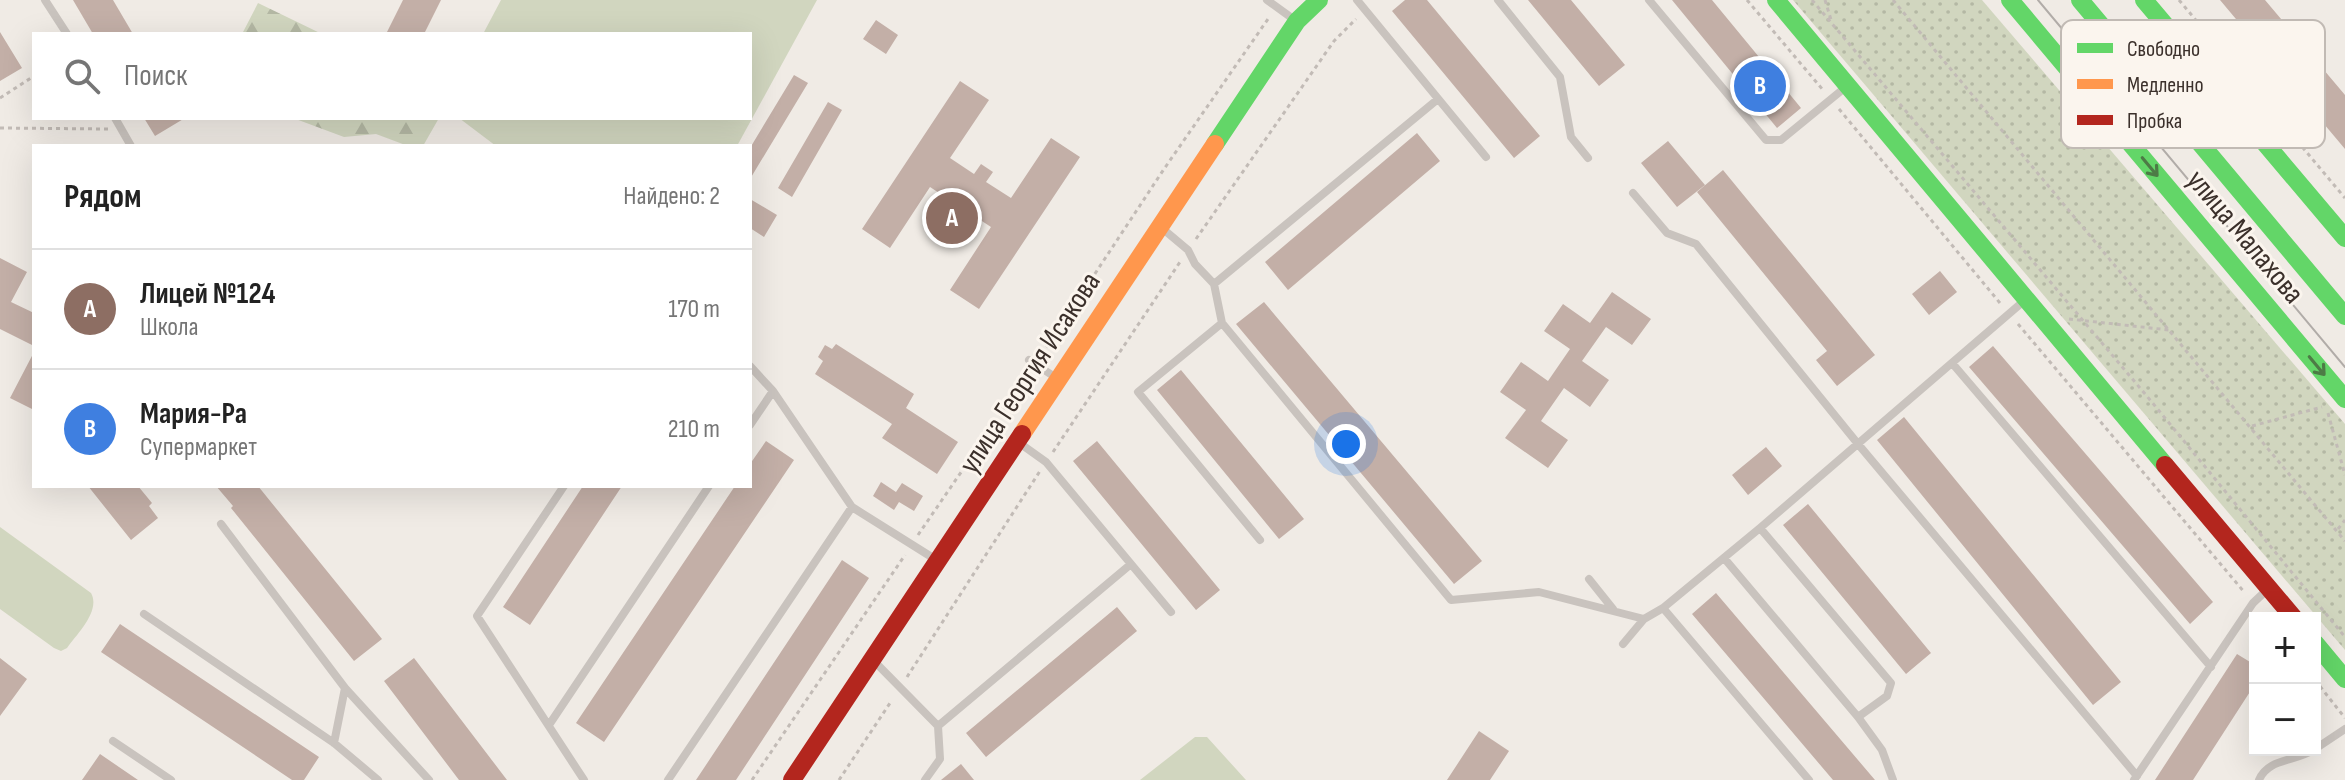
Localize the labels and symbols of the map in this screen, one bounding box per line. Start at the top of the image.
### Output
legend [2061,20,2325,148]
text: Свободно [2127,36,2200,63]
pin: B [1734,56,1786,116]
text: Медленно [2127,72,2204,99]
text: Пробка [2127,108,2182,135]
one-way arrow [2141,156,2159,177]
street label: улица Малахова [2179,163,2311,311]
pin: A [926,188,978,248]
street label: улица Георгия Исакова [951,266,1109,480]
one-way arrow [2308,356,2326,376]
your location [1326,424,1366,464]

